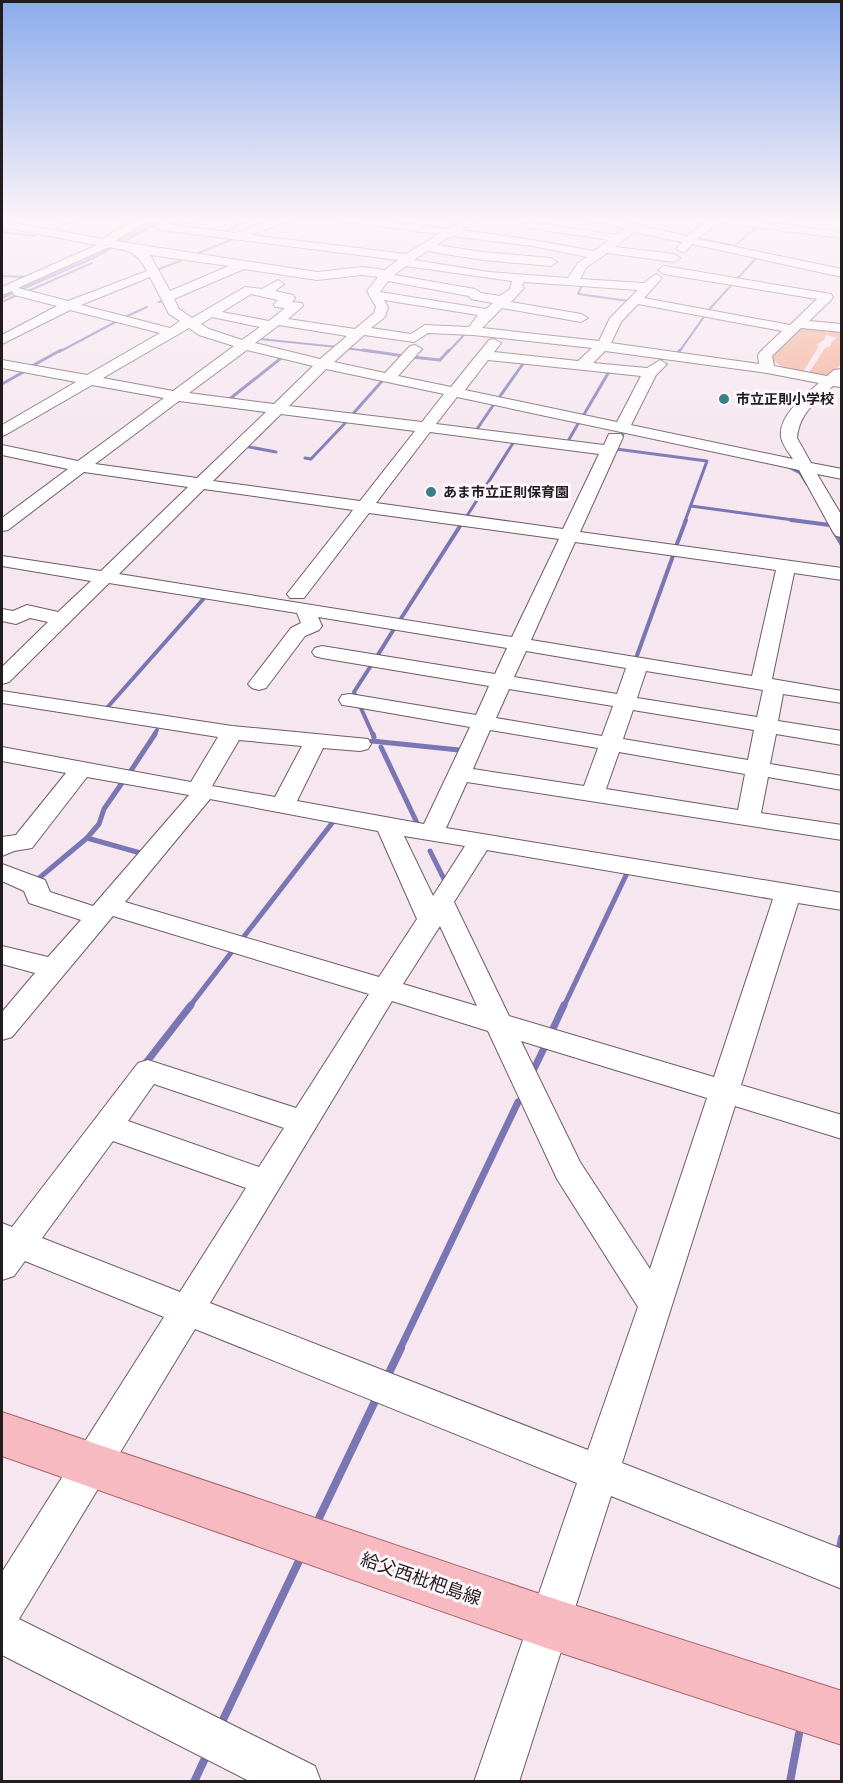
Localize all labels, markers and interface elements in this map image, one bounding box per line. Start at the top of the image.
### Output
place label: 市立正則小学校 [736,390,834,408]
marker: 市立正則小学校 [717,392,731,406]
place label: あま市立正則保育園 [443,483,569,501]
marker: あま市立正則保育園 [424,485,438,499]
street label: 給父西枇杷島線 [358,1547,484,1610]

